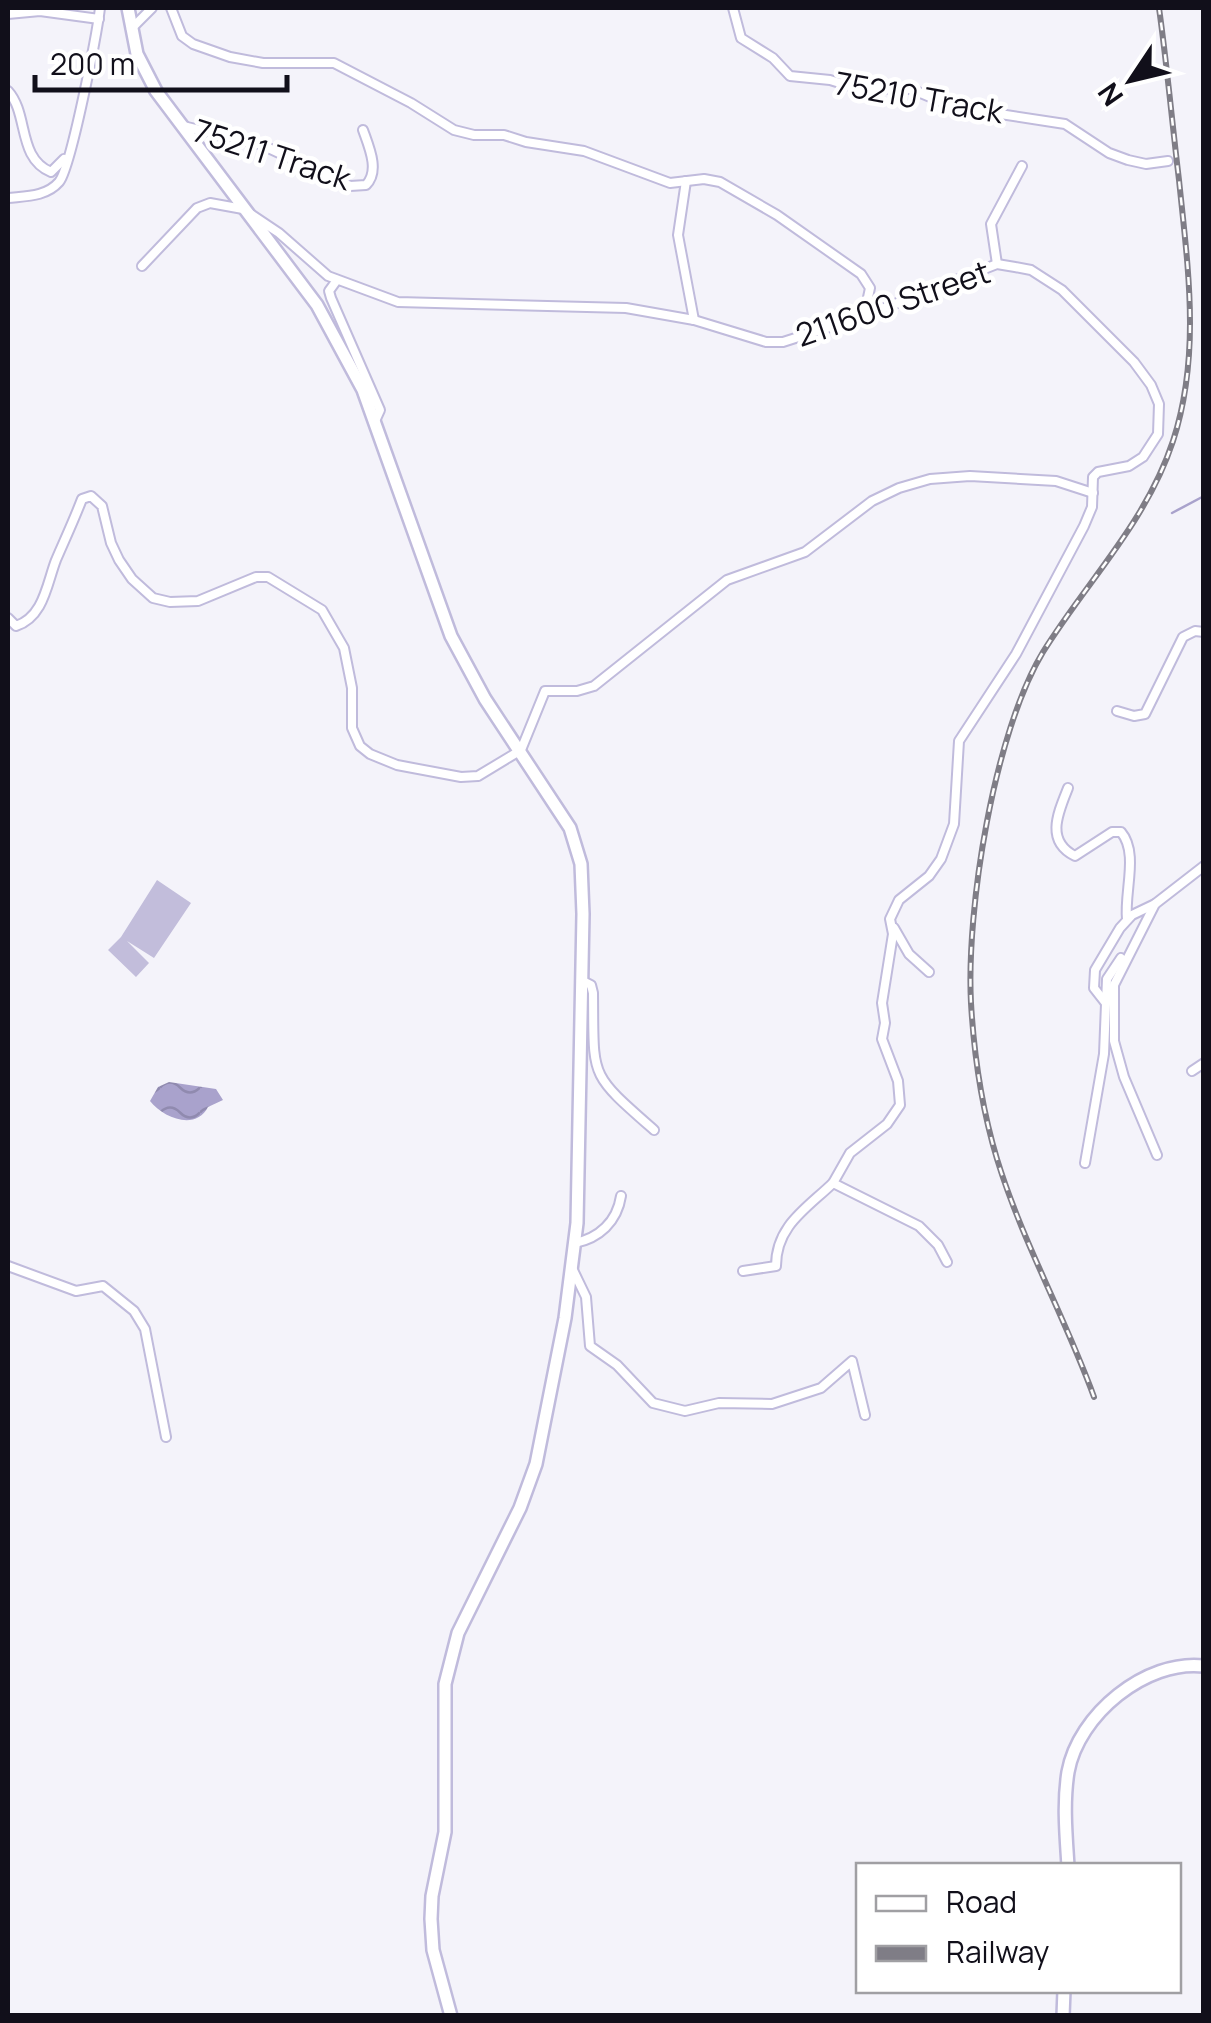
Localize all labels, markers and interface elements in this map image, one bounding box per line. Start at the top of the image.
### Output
scale bar [35,30,288,92]
north arrow [1081,30,1181,130]
text: 200 m [50,43,135,84]
street label: 75210 Track [832,61,1008,134]
text: N [1088,76,1131,114]
street label: 75211 Track [188,108,358,201]
street label: 211600 Street [790,249,996,357]
legend [856,1863,1181,1993]
text: Road [946,1881,1017,1922]
text: Railway [946,1931,1049,1972]

